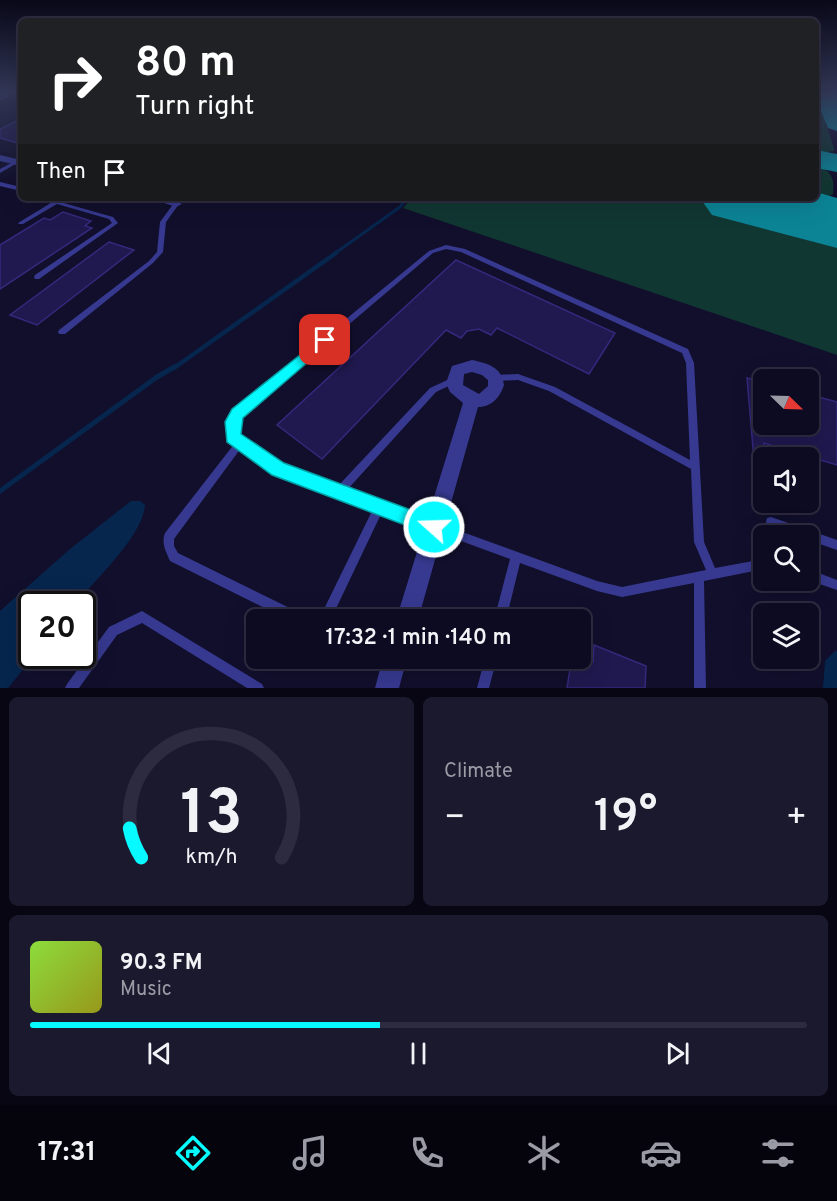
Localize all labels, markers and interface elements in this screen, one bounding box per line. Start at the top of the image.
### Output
text: 80 m [135,38,236,91]
icon: right [36,42,114,120]
text: Turn right [135,90,254,124]
icon: arrive [98,156,131,189]
text: Then [36,159,86,186]
pin [299,314,350,365]
icon: arrive [308,323,341,356]
north arrow [753,369,819,435]
map controls [753,369,819,669]
button: sound [753,447,819,513]
position arrow [402,495,466,559]
button: search [753,525,819,591]
speed limit sign: 20 [18,591,96,669]
button: layers [753,603,819,669]
text: 17:32 · 1 min · 140 m [325,625,512,652]
text: Climate [444,759,513,785]
text: 13 [180,777,243,856]
text: 19° [594,790,657,847]
text: − [444,798,465,840]
text: + [786,798,807,840]
text: km/h [185,845,238,872]
text: 90.3 FM [120,950,203,977]
text: Music [120,977,172,1003]
icon: previous [143,1037,176,1070]
icon: pause [402,1037,435,1070]
icon: next [661,1037,694,1070]
icon: directions [172,1132,214,1174]
icon: music [289,1132,331,1174]
icon: phone [406,1132,448,1174]
icon: climate [523,1132,565,1174]
icon: car [640,1132,682,1174]
icon: filters [757,1132,799,1174]
text: 17:31 [38,1136,96,1170]

